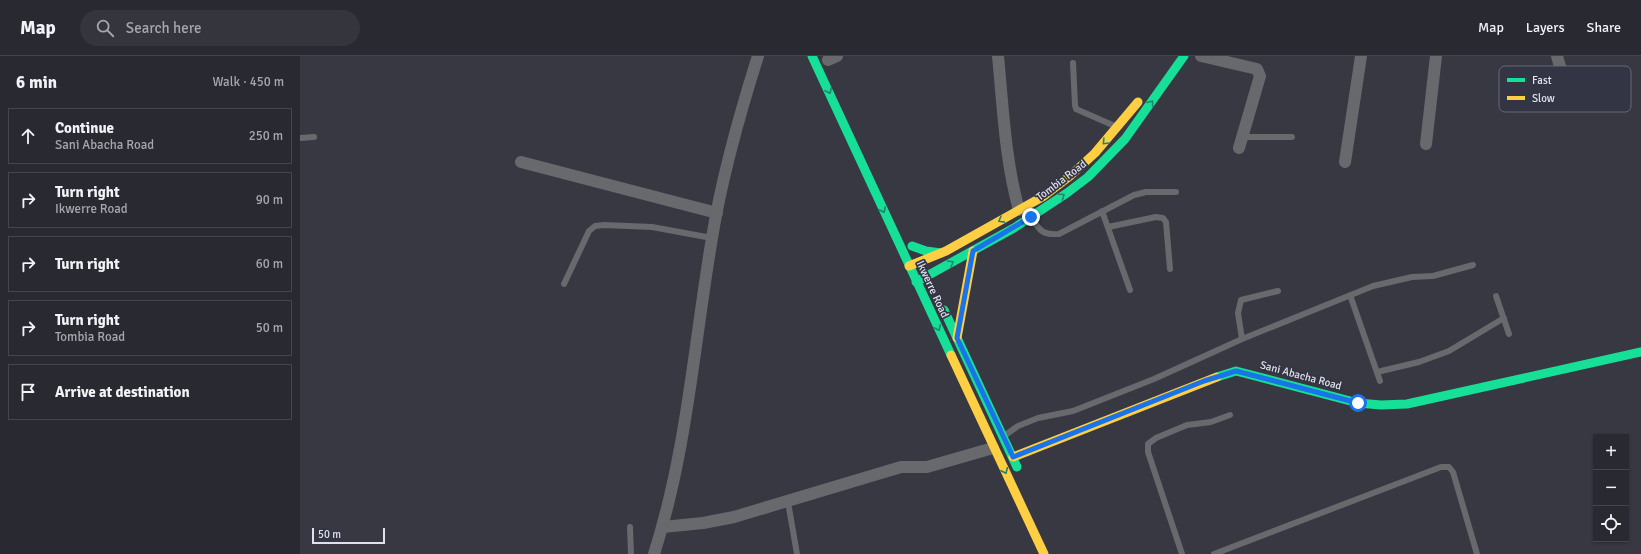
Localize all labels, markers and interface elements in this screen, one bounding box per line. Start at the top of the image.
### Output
search box [80,10,360,46]
text: Map [20,16,56,40]
icon: search [94,17,116,39]
text: Search here [126,19,201,37]
text: Map [1478,19,1504,36]
text: Layers [1526,19,1565,36]
text: Share [1587,19,1621,36]
legend [1499,66,1631,112]
text: 6 min [16,72,57,93]
text: Walk · 450 m [213,74,284,90]
text: Fast [1532,74,1552,87]
one-way arrow [824,87,832,95]
text: Slow [1532,92,1555,105]
one-way arrow [1146,100,1154,107]
text: Continue [55,119,114,137]
icon: ahead [17,125,39,147]
text: 250 m [249,128,283,144]
text: Sani Abacha Road [55,137,154,153]
one-way arrow [1102,138,1109,145]
street label: Tombia Road [1034,157,1089,203]
text: Turn right [55,183,120,201]
icon: right [17,189,39,211]
text: 90 m [256,192,283,208]
one-way arrow [1058,193,1065,201]
text: Ikwerre Road [55,201,128,217]
one-way arrow [878,205,886,213]
route end [1022,208,1040,226]
one-way arrow [998,215,1005,223]
icon: right [17,253,39,275]
text: Turn right [55,255,120,273]
text: 60 m [256,256,283,272]
street label: Ikwerre Road [914,259,951,320]
one-way arrow [947,261,954,268]
text: Turn right [55,311,120,329]
icon: right [17,317,39,339]
text: 50 m [256,320,283,336]
one-way arrow [933,323,941,331]
text: Tombia Road [55,329,125,345]
street label: Sani Abacha Road [1259,358,1343,393]
icon: arrive [17,381,39,403]
text: Arrive at destination [55,383,190,401]
route start [1349,394,1367,412]
map controls [1593,434,1629,542]
button: + [1593,434,1629,470]
one-way arrow [1000,466,1008,474]
button: − [1593,470,1629,506]
button: locate [1593,506,1629,542]
scale bar [312,526,385,545]
text: 50 m [318,528,341,541]

